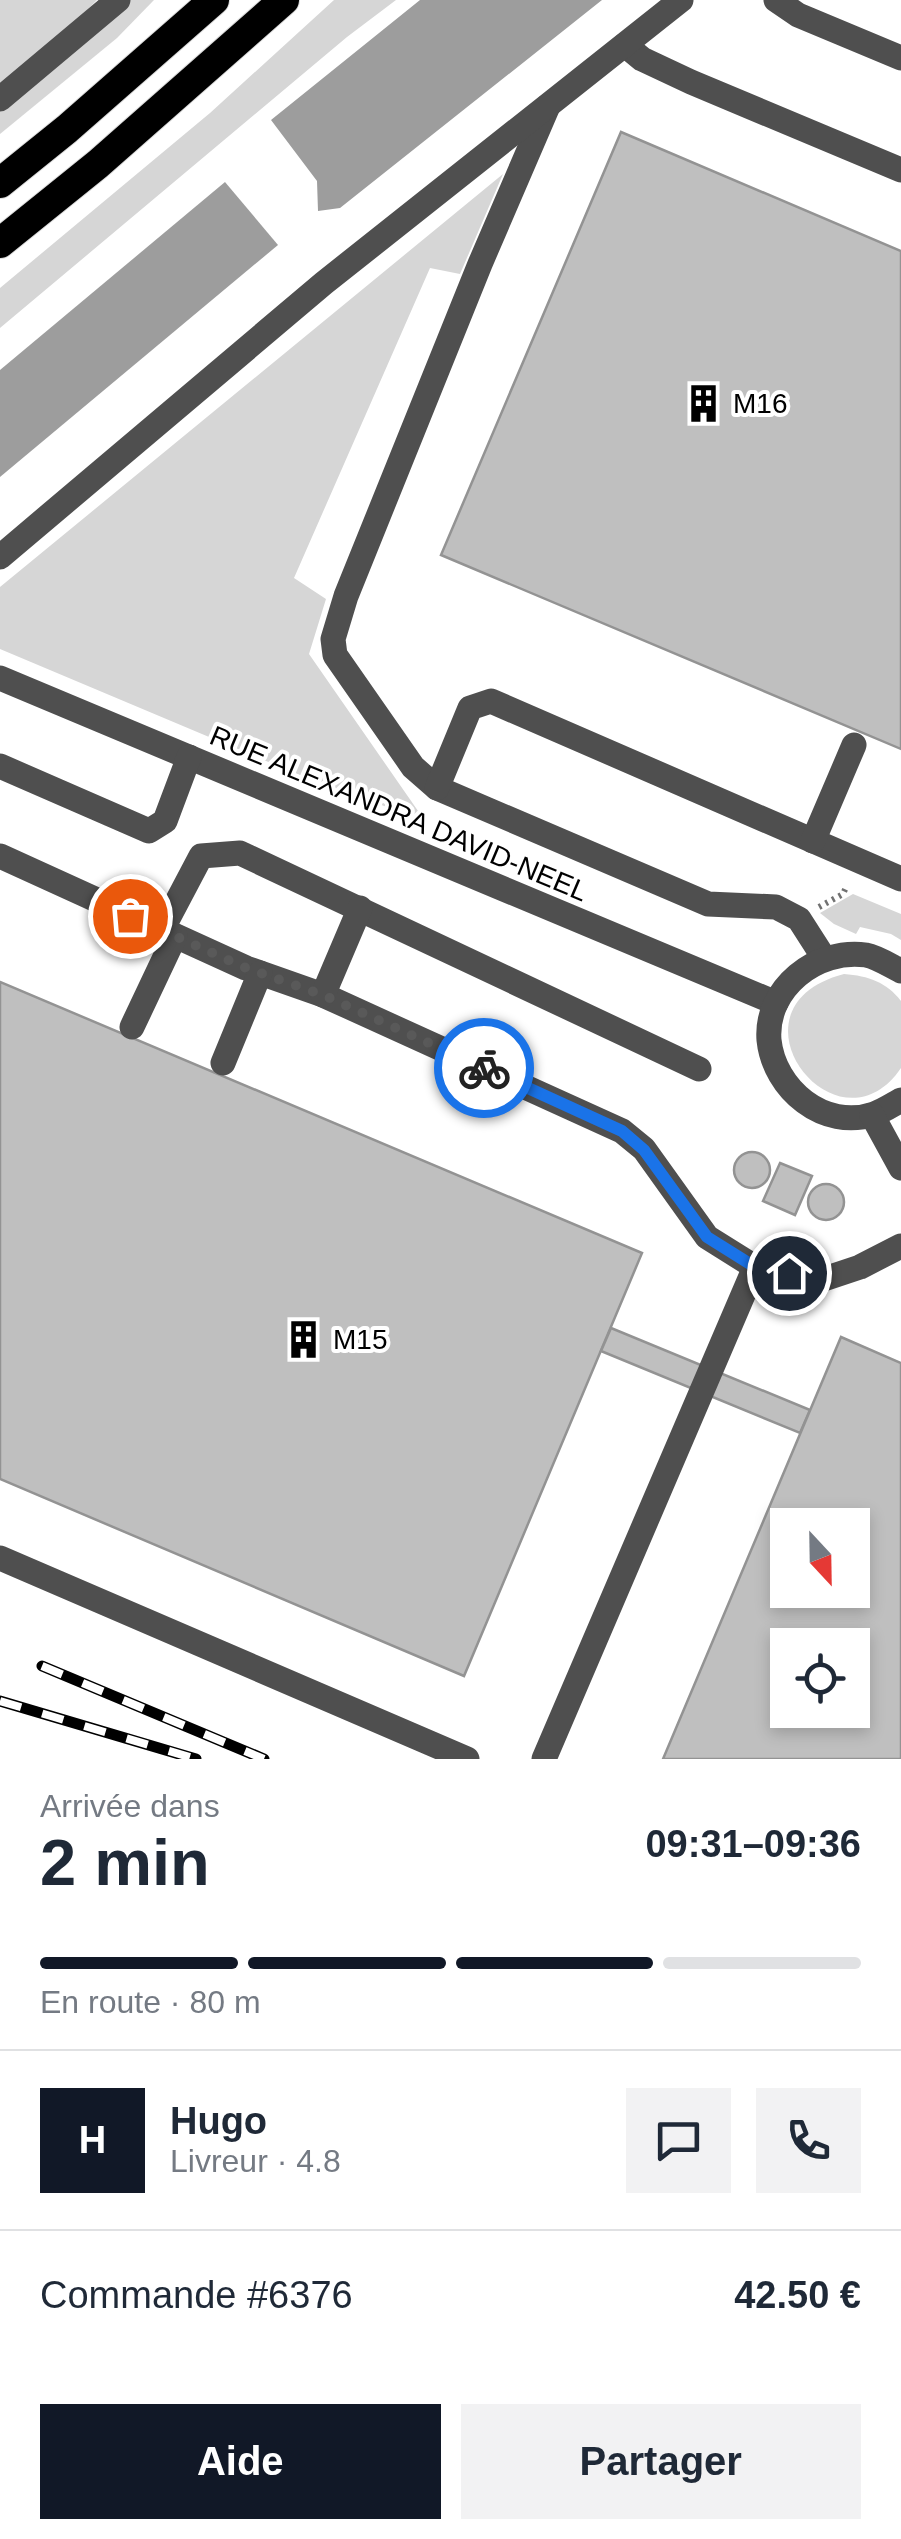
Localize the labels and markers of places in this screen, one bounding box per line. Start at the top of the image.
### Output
building icon: M16 [682,382,724,424]
place label: M16 [733,388,787,419]
pin [88,874,173,959]
pin [747,1231,832,1316]
building icon: M15 [282,1318,324,1360]
place label: M15 [333,1324,387,1355]

